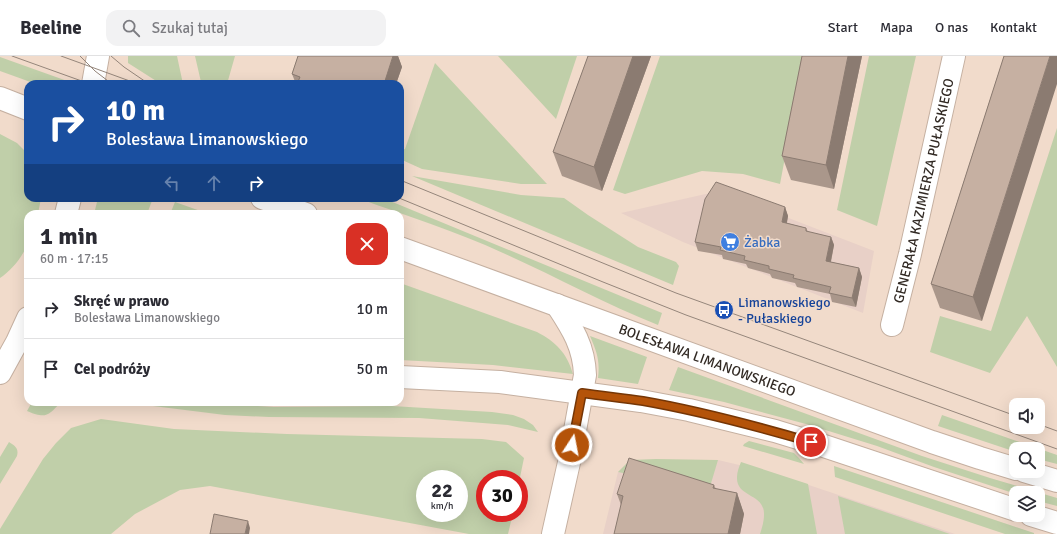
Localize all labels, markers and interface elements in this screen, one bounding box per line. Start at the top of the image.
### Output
search box [106,10,386,46]
text: Beeline [20,16,82,40]
icon: search [120,17,142,39]
text: Szukaj tutaj [152,19,228,37]
text: Start [828,19,858,36]
text: Mapa [880,19,913,36]
text: O nas [935,19,968,36]
text: Kontakt [990,19,1037,36]
street label: GENERAŁA KAZIMIERZA PUŁASKIEGO [890,77,958,305]
text: 10 m [106,94,165,128]
icon: right [40,96,92,148]
text: Bolesława Limanowskiego [106,128,308,150]
icon: left [161,172,183,194]
icon: ahead [203,172,225,194]
icon: right [245,172,267,194]
text: 1 min [40,221,98,251]
button: close [346,223,388,265]
supermarket icon: Żabka [719,231,741,253]
place label: Żabka [744,234,780,251]
text: 60 m · 17:15 [40,251,109,267]
text: Skręć w prawo [74,292,169,310]
place label: Limanowskiego - Pułaskiego [738,294,831,327]
icon: right [40,298,62,320]
bus stop icon: Limanowskiego - Pułaskiego [713,299,735,321]
text: 10 m [357,300,388,318]
text: Bolesława Limanowskiego [74,310,220,326]
street label: BOLESŁAWA LIMANOWSKIEGO [616,320,798,401]
icon: arrive [40,358,62,380]
text: Cel podróży [74,360,150,378]
text: 50 m [357,360,388,378]
map controls [1009,398,1045,522]
button: sound [1009,398,1045,434]
position arrow [551,424,593,466]
pin [794,425,828,459]
icon: arrive [800,431,822,453]
button: search [1009,442,1045,478]
speed limit sign: 30 [476,470,528,522]
text: 22 [431,478,453,503]
button: layers [1009,486,1045,522]
text: km/h [431,500,453,512]

